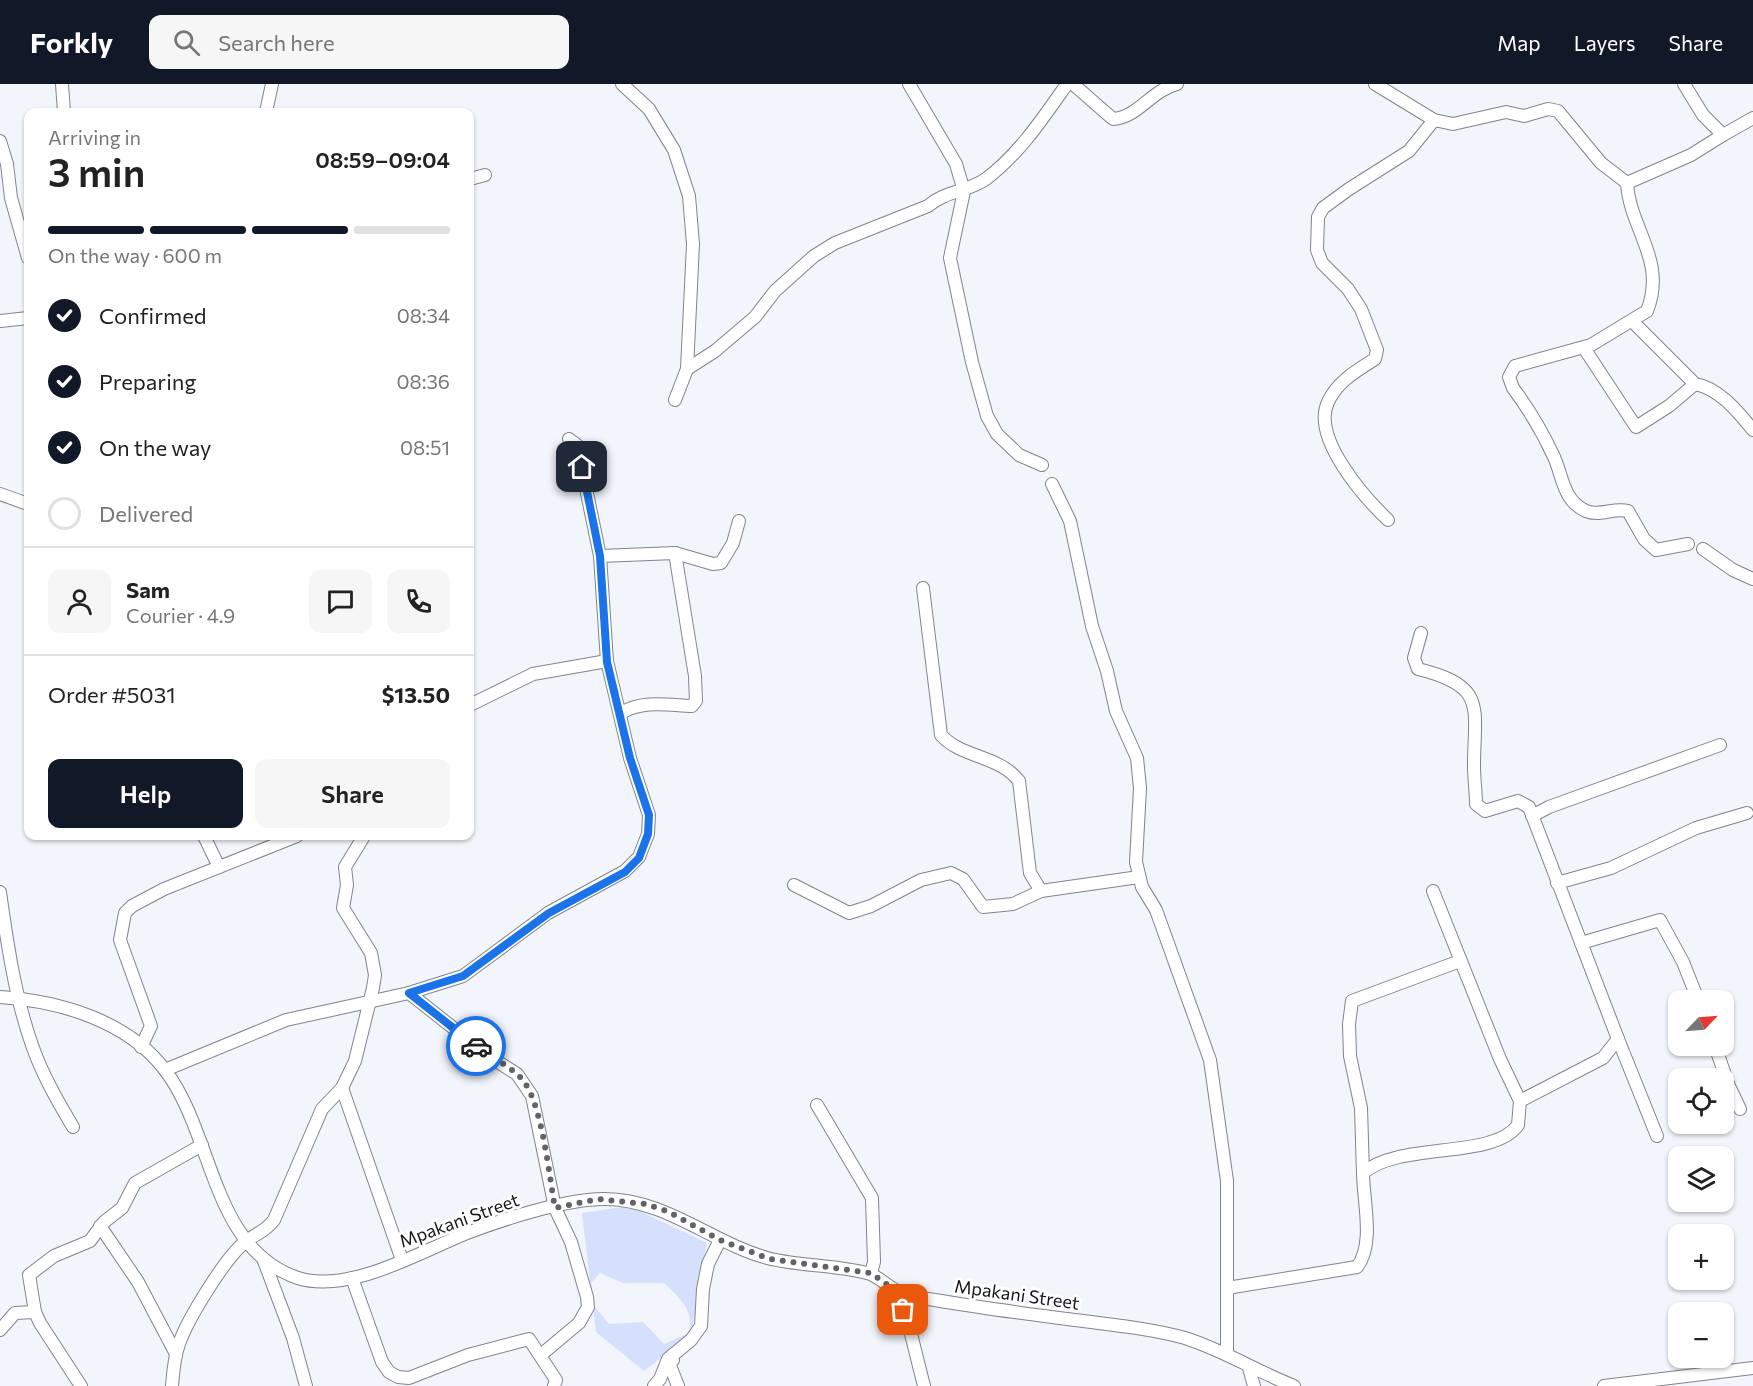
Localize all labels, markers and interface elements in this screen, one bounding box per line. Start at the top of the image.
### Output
search box [149,15,569,69]
text: Forkly [30,25,113,59]
icon: search [170,26,203,59]
text: Search here [218,29,335,56]
text: Map [1497,30,1541,55]
text: Layers [1574,30,1636,55]
text: Share [1669,30,1723,55]
text: Arriving in [48,125,141,149]
text: 08:59–09:04 [315,146,450,173]
text: 3 min [48,147,145,195]
text: On the way · 600 m [48,243,222,267]
icon: check [48,299,81,332]
text: Confirmed [99,302,206,329]
text: 08:34 [397,303,450,327]
icon: check [48,365,81,398]
text: Preparing [99,368,196,395]
text: 08:36 [397,369,450,393]
icon: check [48,431,81,464]
text: On the way [99,434,211,461]
text: 08:51 [400,435,450,459]
pin [556,441,607,492]
icon: home [565,450,598,483]
text: Delivered [99,500,193,527]
button: person [48,570,111,633]
button: chat [309,570,372,633]
button: phone [387,570,450,633]
text: Sam [126,576,170,603]
text: Courier · 4.9 [126,603,235,627]
text: Order #5031 [48,681,176,708]
text: $13.50 [382,681,450,708]
button: Help [48,759,243,828]
button: Share [255,759,450,828]
north arrow [1668,990,1734,1056]
map controls [1668,990,1734,1368]
courier [446,1016,506,1076]
icon: car [460,1030,493,1063]
button: locate [1668,1068,1734,1134]
button: layers [1668,1146,1734,1212]
street label: Mpakani Street [396,1188,522,1252]
button: + [1668,1224,1734,1290]
street label: Mpakani Street [953,1274,1081,1314]
pin [877,1284,928,1335]
icon: bag [886,1293,919,1326]
button: − [1668,1302,1734,1368]

